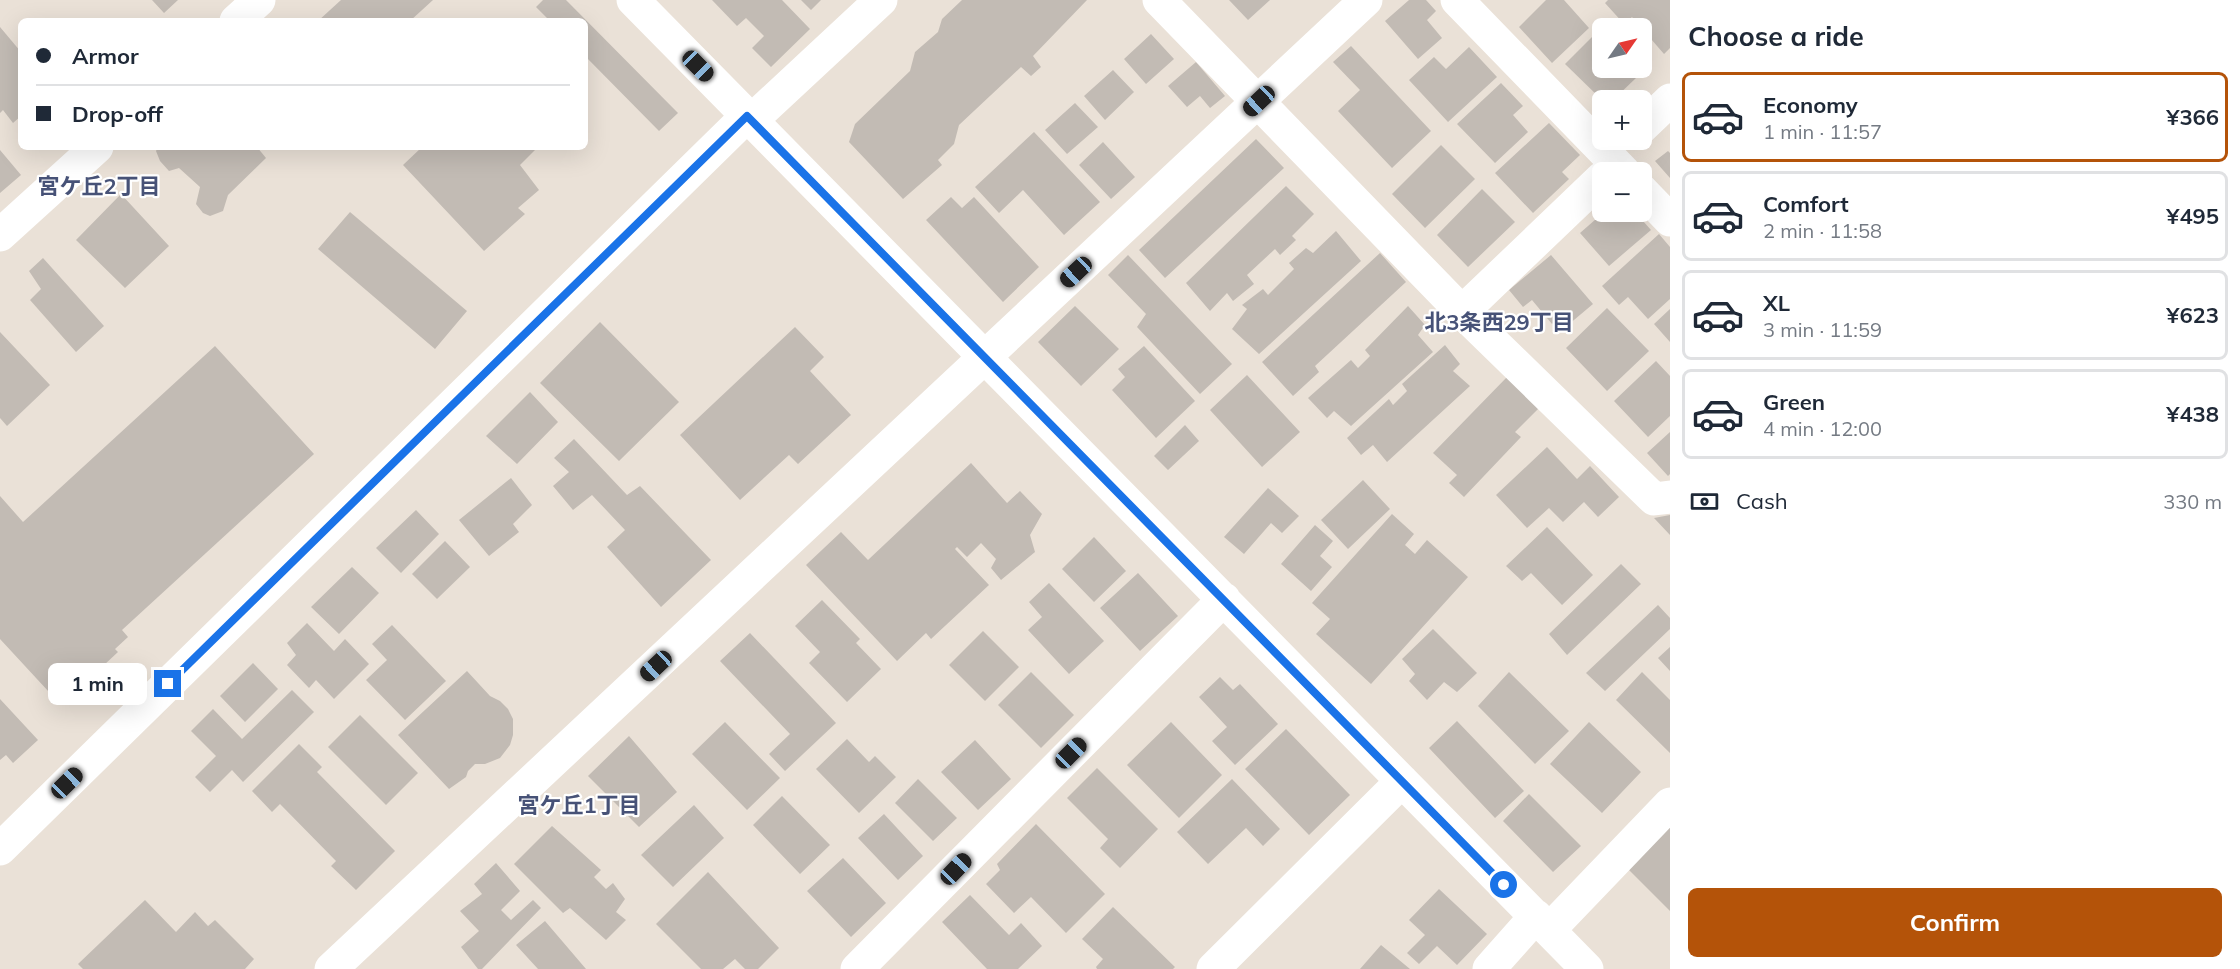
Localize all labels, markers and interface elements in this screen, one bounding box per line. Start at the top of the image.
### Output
north arrow [1592,18,1652,78]
map controls [1592,18,1652,222]
text: Choose a ride [1688,19,1864,53]
text: Armor [72,42,139,70]
car [679,47,717,85]
car [1240,82,1278,120]
button: + [1592,90,1652,150]
icon: car [1691,90,1745,144]
text: Economy [1763,91,1858,119]
text: Drop-off [72,100,163,128]
text: ¥366 [2166,103,2219,131]
text: 1 min · 11:57 [1763,119,1882,144]
button: − [1592,162,1652,222]
district label: 宮ケ丘2丁目 [37,172,161,200]
icon: car [1691,189,1745,243]
text: Comfort [1763,190,1849,218]
text: ¥495 [2166,202,2219,230]
text: 2 min · 11:58 [1763,218,1882,243]
car [1057,253,1095,291]
icon: car [1691,288,1745,342]
text: XL [1763,289,1790,317]
text: ¥623 [2166,301,2219,329]
district label: 北3条西29丁目 [1424,308,1574,336]
text: 3 min · 11:59 [1763,317,1882,342]
icon: car [1691,387,1745,441]
text: Green [1763,388,1825,416]
text: ¥438 [2166,400,2219,428]
text: 4 min · 12:00 [1763,416,1882,441]
icon: cash [1688,485,1721,518]
text: Cash [1736,487,1788,515]
text: 330 m [2163,489,2222,514]
car [637,647,675,685]
callout: 1 min [48,663,147,705]
route end [154,670,181,697]
text: 1 min [71,671,124,696]
car [1052,734,1090,772]
car [48,764,86,802]
district label: 宮ケ丘1丁目 [517,791,641,819]
car [937,850,975,888]
route start [1490,871,1517,898]
button: Confirm [1688,888,2222,957]

